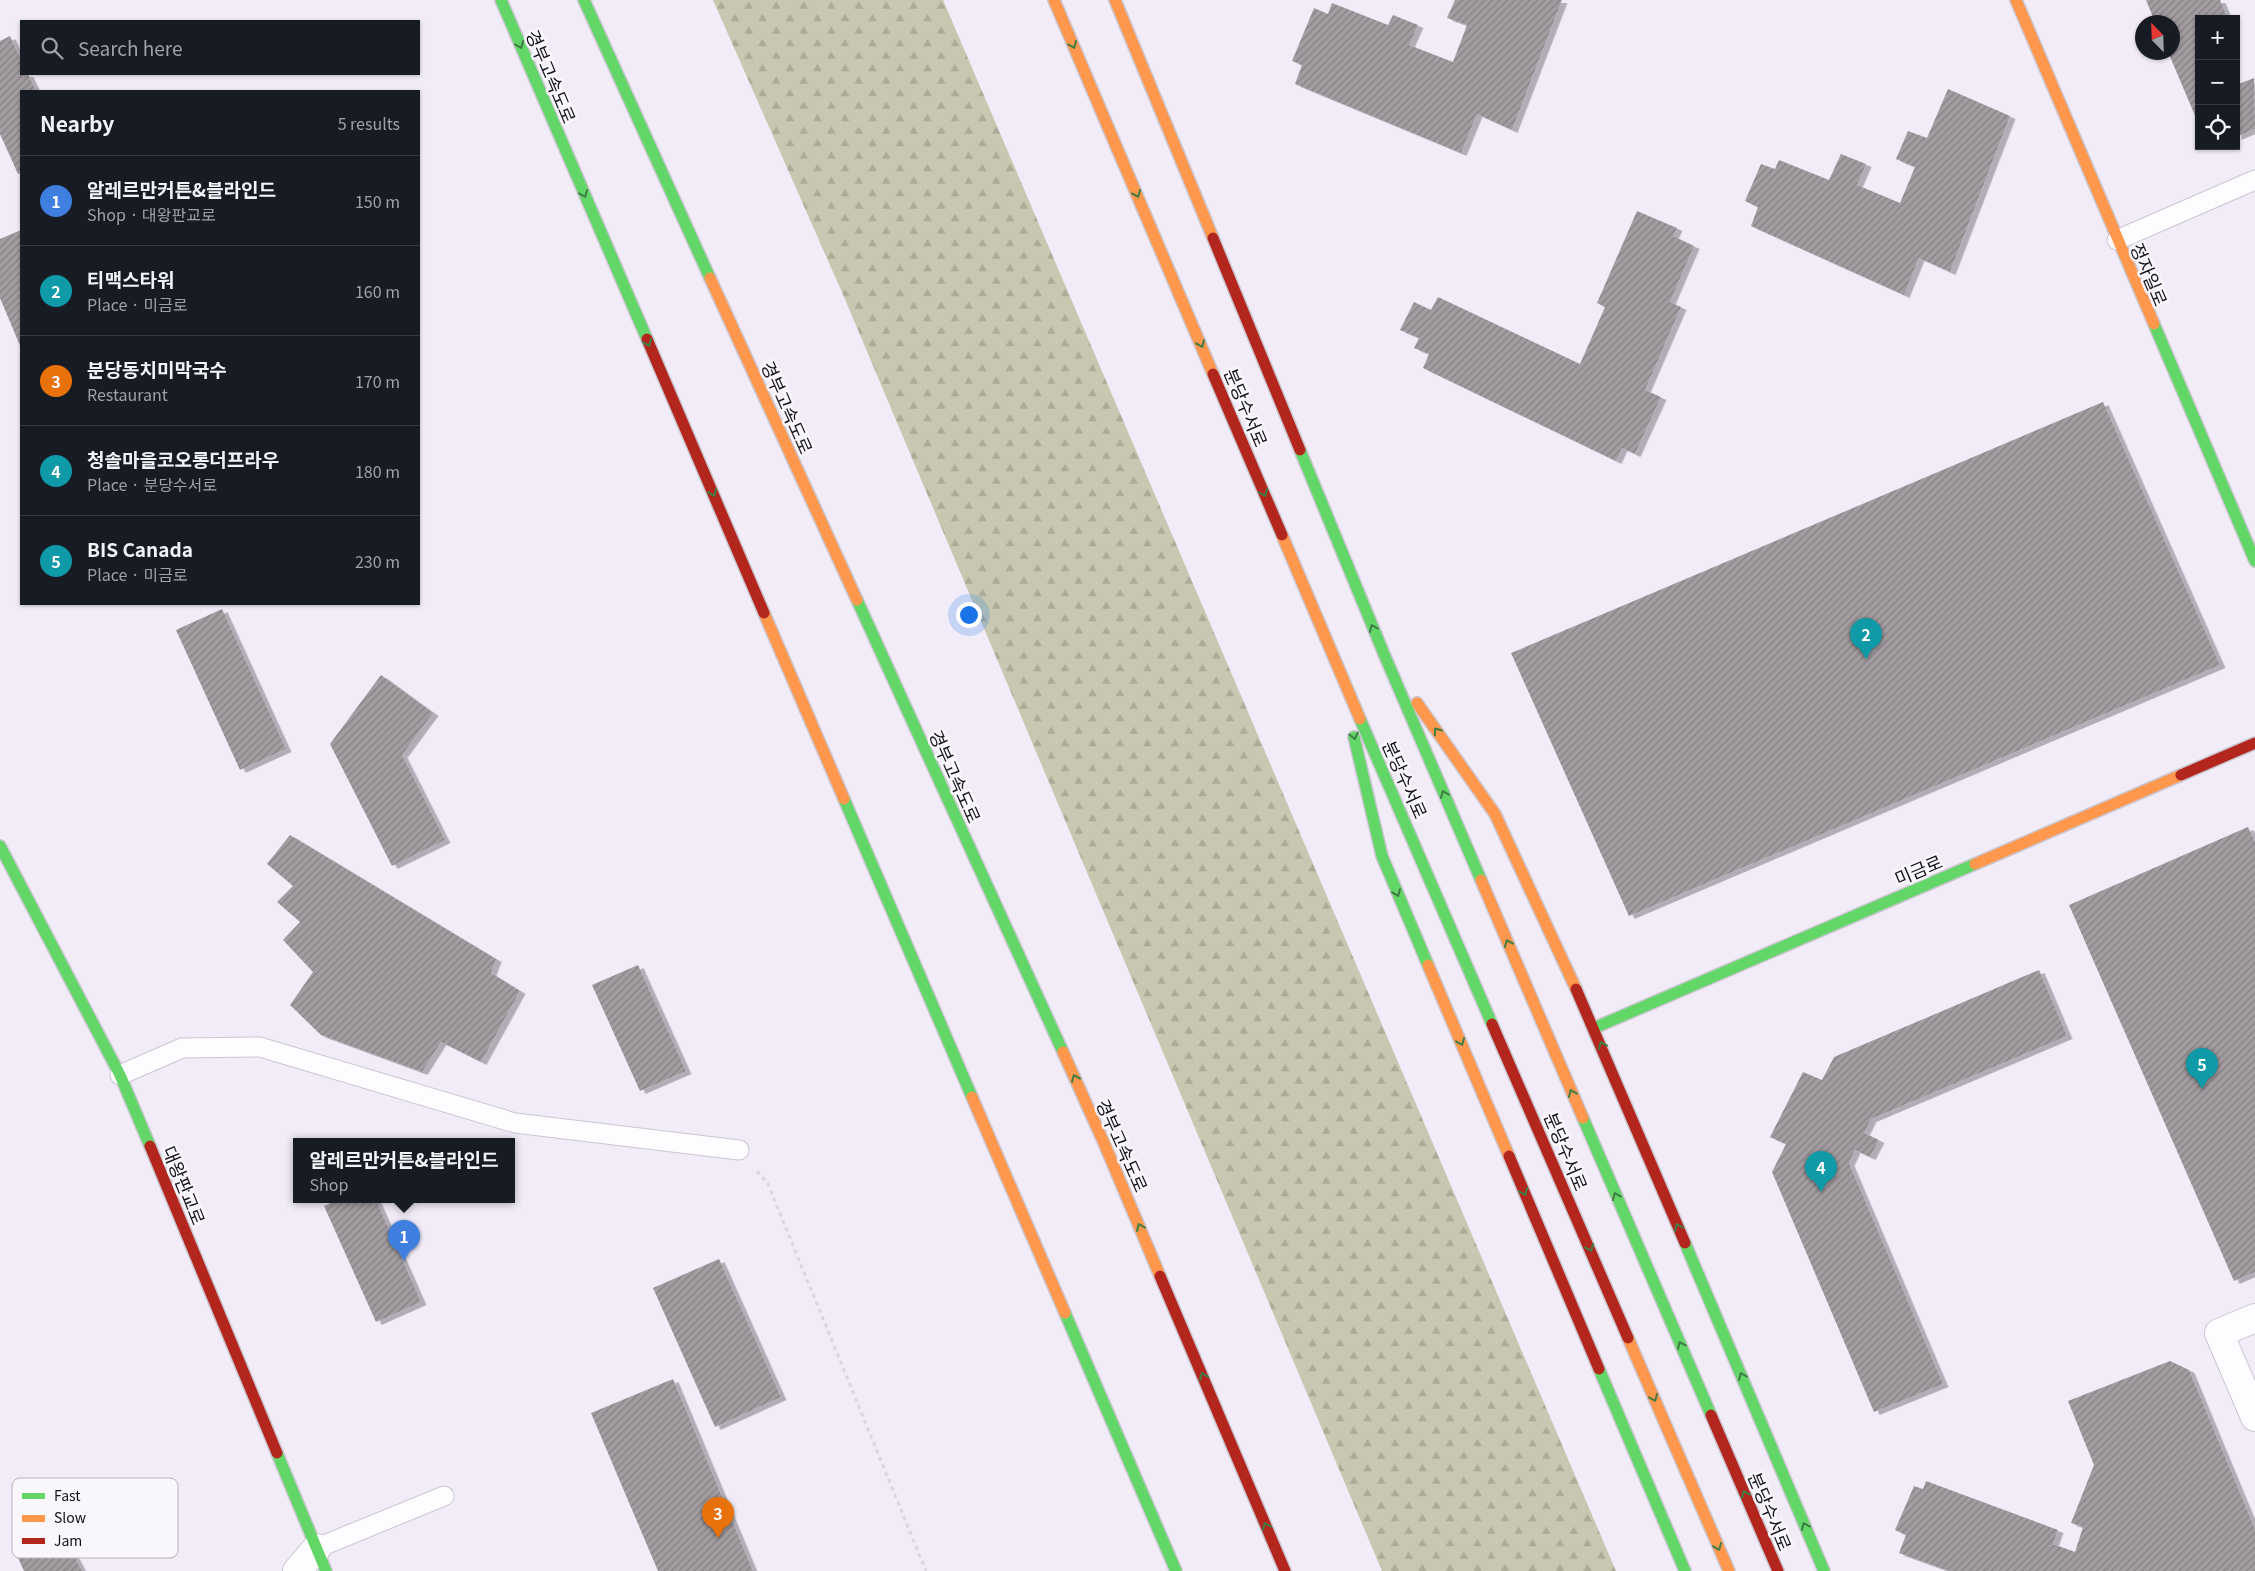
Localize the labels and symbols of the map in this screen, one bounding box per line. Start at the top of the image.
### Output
north arrow [2135,15,2180,60]
street label: 경부고속도로 [521,25,583,127]
one-way arrow [514,40,525,49]
one-way arrow [1067,40,1078,49]
one-way arrow [578,189,589,198]
one-way arrow [1131,189,1142,198]
street label: 정자일로 [2125,238,2175,310]
one-way arrow [642,338,653,347]
one-way arrow [1196,339,1206,347]
street label: 경부고속도로 [756,356,820,458]
street label: 분당수서로 [1219,364,1275,450]
one-way arrow [706,488,717,497]
one-way arrow [1258,488,1269,497]
your location [956,602,982,628]
pin: 2 [1850,618,1882,659]
one-way arrow [1369,625,1379,633]
street label: 경부고속도로 [924,725,988,827]
one-way arrow [1434,727,1443,737]
one-way arrow [1348,732,1359,741]
street label: 분당수서로 [1377,736,1435,822]
one-way arrow [1439,790,1450,799]
street label: 미금로 [1890,847,1946,891]
one-way arrow [1392,888,1402,896]
one-way arrow [1503,939,1514,948]
one-way arrow [1454,1037,1465,1046]
one-way arrow [1597,1041,1608,1050]
pin: 5 [2186,1048,2218,1089]
one-way arrow [1070,1074,1081,1083]
one-way arrow [1568,1089,1578,1097]
street label: 경부고속도로 [1091,1094,1155,1196]
street label: 분당수서로 [1539,1108,1595,1194]
street label: 대왕판교로 [157,1142,213,1228]
pin: 4 [1805,1151,1837,1192]
one-way arrow [1518,1187,1529,1196]
one-way arrow [1612,1192,1623,1201]
pin: 1 [388,1220,420,1261]
one-way arrow [1135,1223,1146,1232]
one-way arrow [1674,1223,1685,1232]
one-way arrow [1584,1243,1595,1252]
one-way arrow [1676,1341,1687,1350]
one-way arrow [1198,1372,1209,1381]
one-way arrow [1737,1372,1748,1381]
one-way arrow [1648,1393,1659,1402]
street label: 분당수서로 [1743,1468,1799,1554]
legend [12,1478,178,1558]
text: Fast [54,1485,81,1505]
one-way arrow [1740,1490,1751,1499]
pin: 3 [702,1497,734,1538]
text: Slow [54,1507,86,1527]
one-way arrow [1262,1522,1273,1531]
one-way arrow [1801,1522,1811,1531]
text: Jam [54,1530,82,1550]
one-way arrow [1712,1542,1723,1551]

